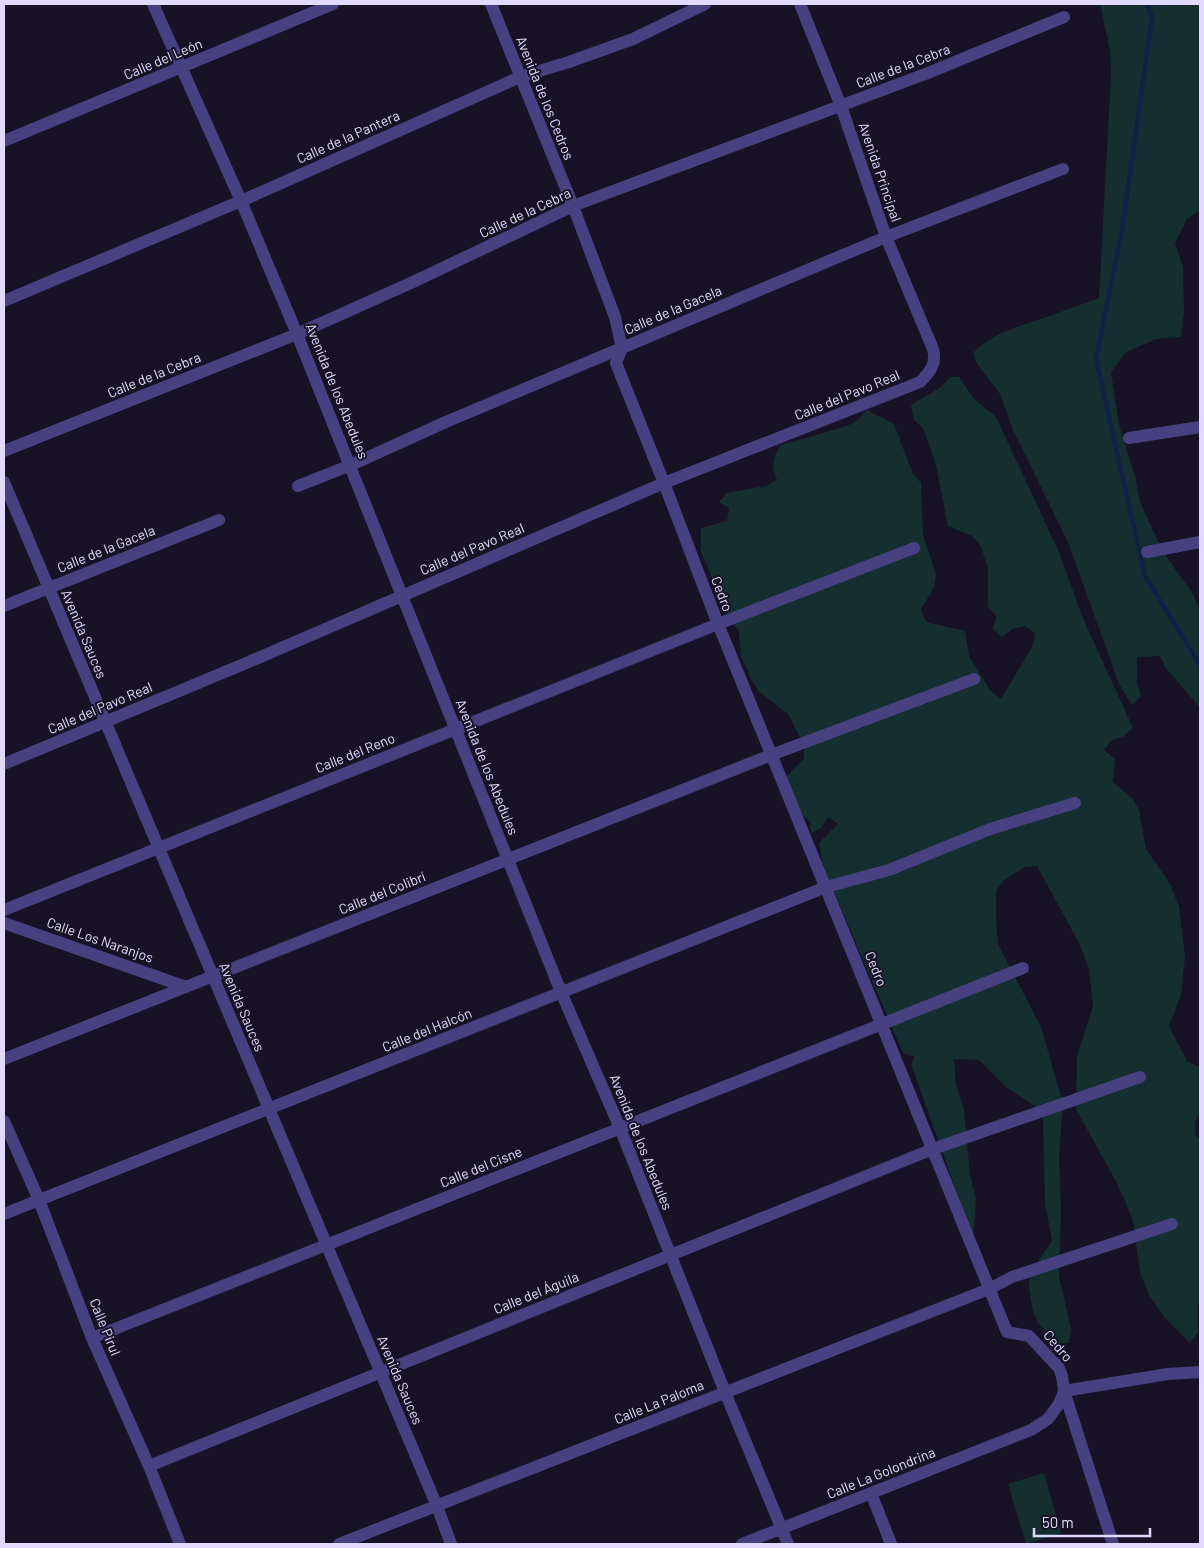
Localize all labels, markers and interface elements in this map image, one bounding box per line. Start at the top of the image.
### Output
street label: Avenida de los Cedros [513,33,578,162]
street label: Calle del León [121,34,205,83]
street label: Calle de la Cebra [853,40,952,91]
street label: Calle de la Pantera [294,106,402,167]
street label: Avenida Principal [855,120,905,224]
street label: Calle de la Cebra [476,184,573,241]
street label: Calle de la Gacela [622,281,724,338]
street label: Avenida de los Abedules [302,320,373,461]
street label: Calle de la Cebra [105,348,203,401]
street label: Calle del Pavo Real [792,366,902,423]
street label: Calle del Pavo Real [417,519,527,578]
street label: Calle de la Gacela [54,521,157,576]
street label: Cedro [708,574,737,614]
street label: Avenida Sauces [58,587,111,681]
street label: Calle del Pavo Real [45,678,155,737]
street label: Avenida de los Abedules [452,696,523,837]
street label: Calle del Reno [312,729,397,776]
street label: Calle del Colibrí [336,867,428,918]
street label: Calle Los Naranjos [45,913,156,966]
street label: Cedro [862,949,891,989]
street label: Avenida Sauces [216,960,269,1054]
street label: Calle del Halcón [379,1004,474,1055]
street label: Avenida de los Abedules [606,1071,677,1212]
street label: Calle del Cisne [437,1142,524,1191]
street label: Calle del Águila [491,1268,581,1317]
street label: Calle Pirul [86,1296,125,1358]
street label: Cedro [1040,1326,1077,1365]
street label: Avenida Sauces [374,1333,427,1427]
street label: Calle La Paloma [612,1376,706,1427]
street label: Calle La Golondrina [824,1443,938,1502]
scale bar [1034,1506,1150,1538]
text: 50 m [1042,1513,1074,1531]

